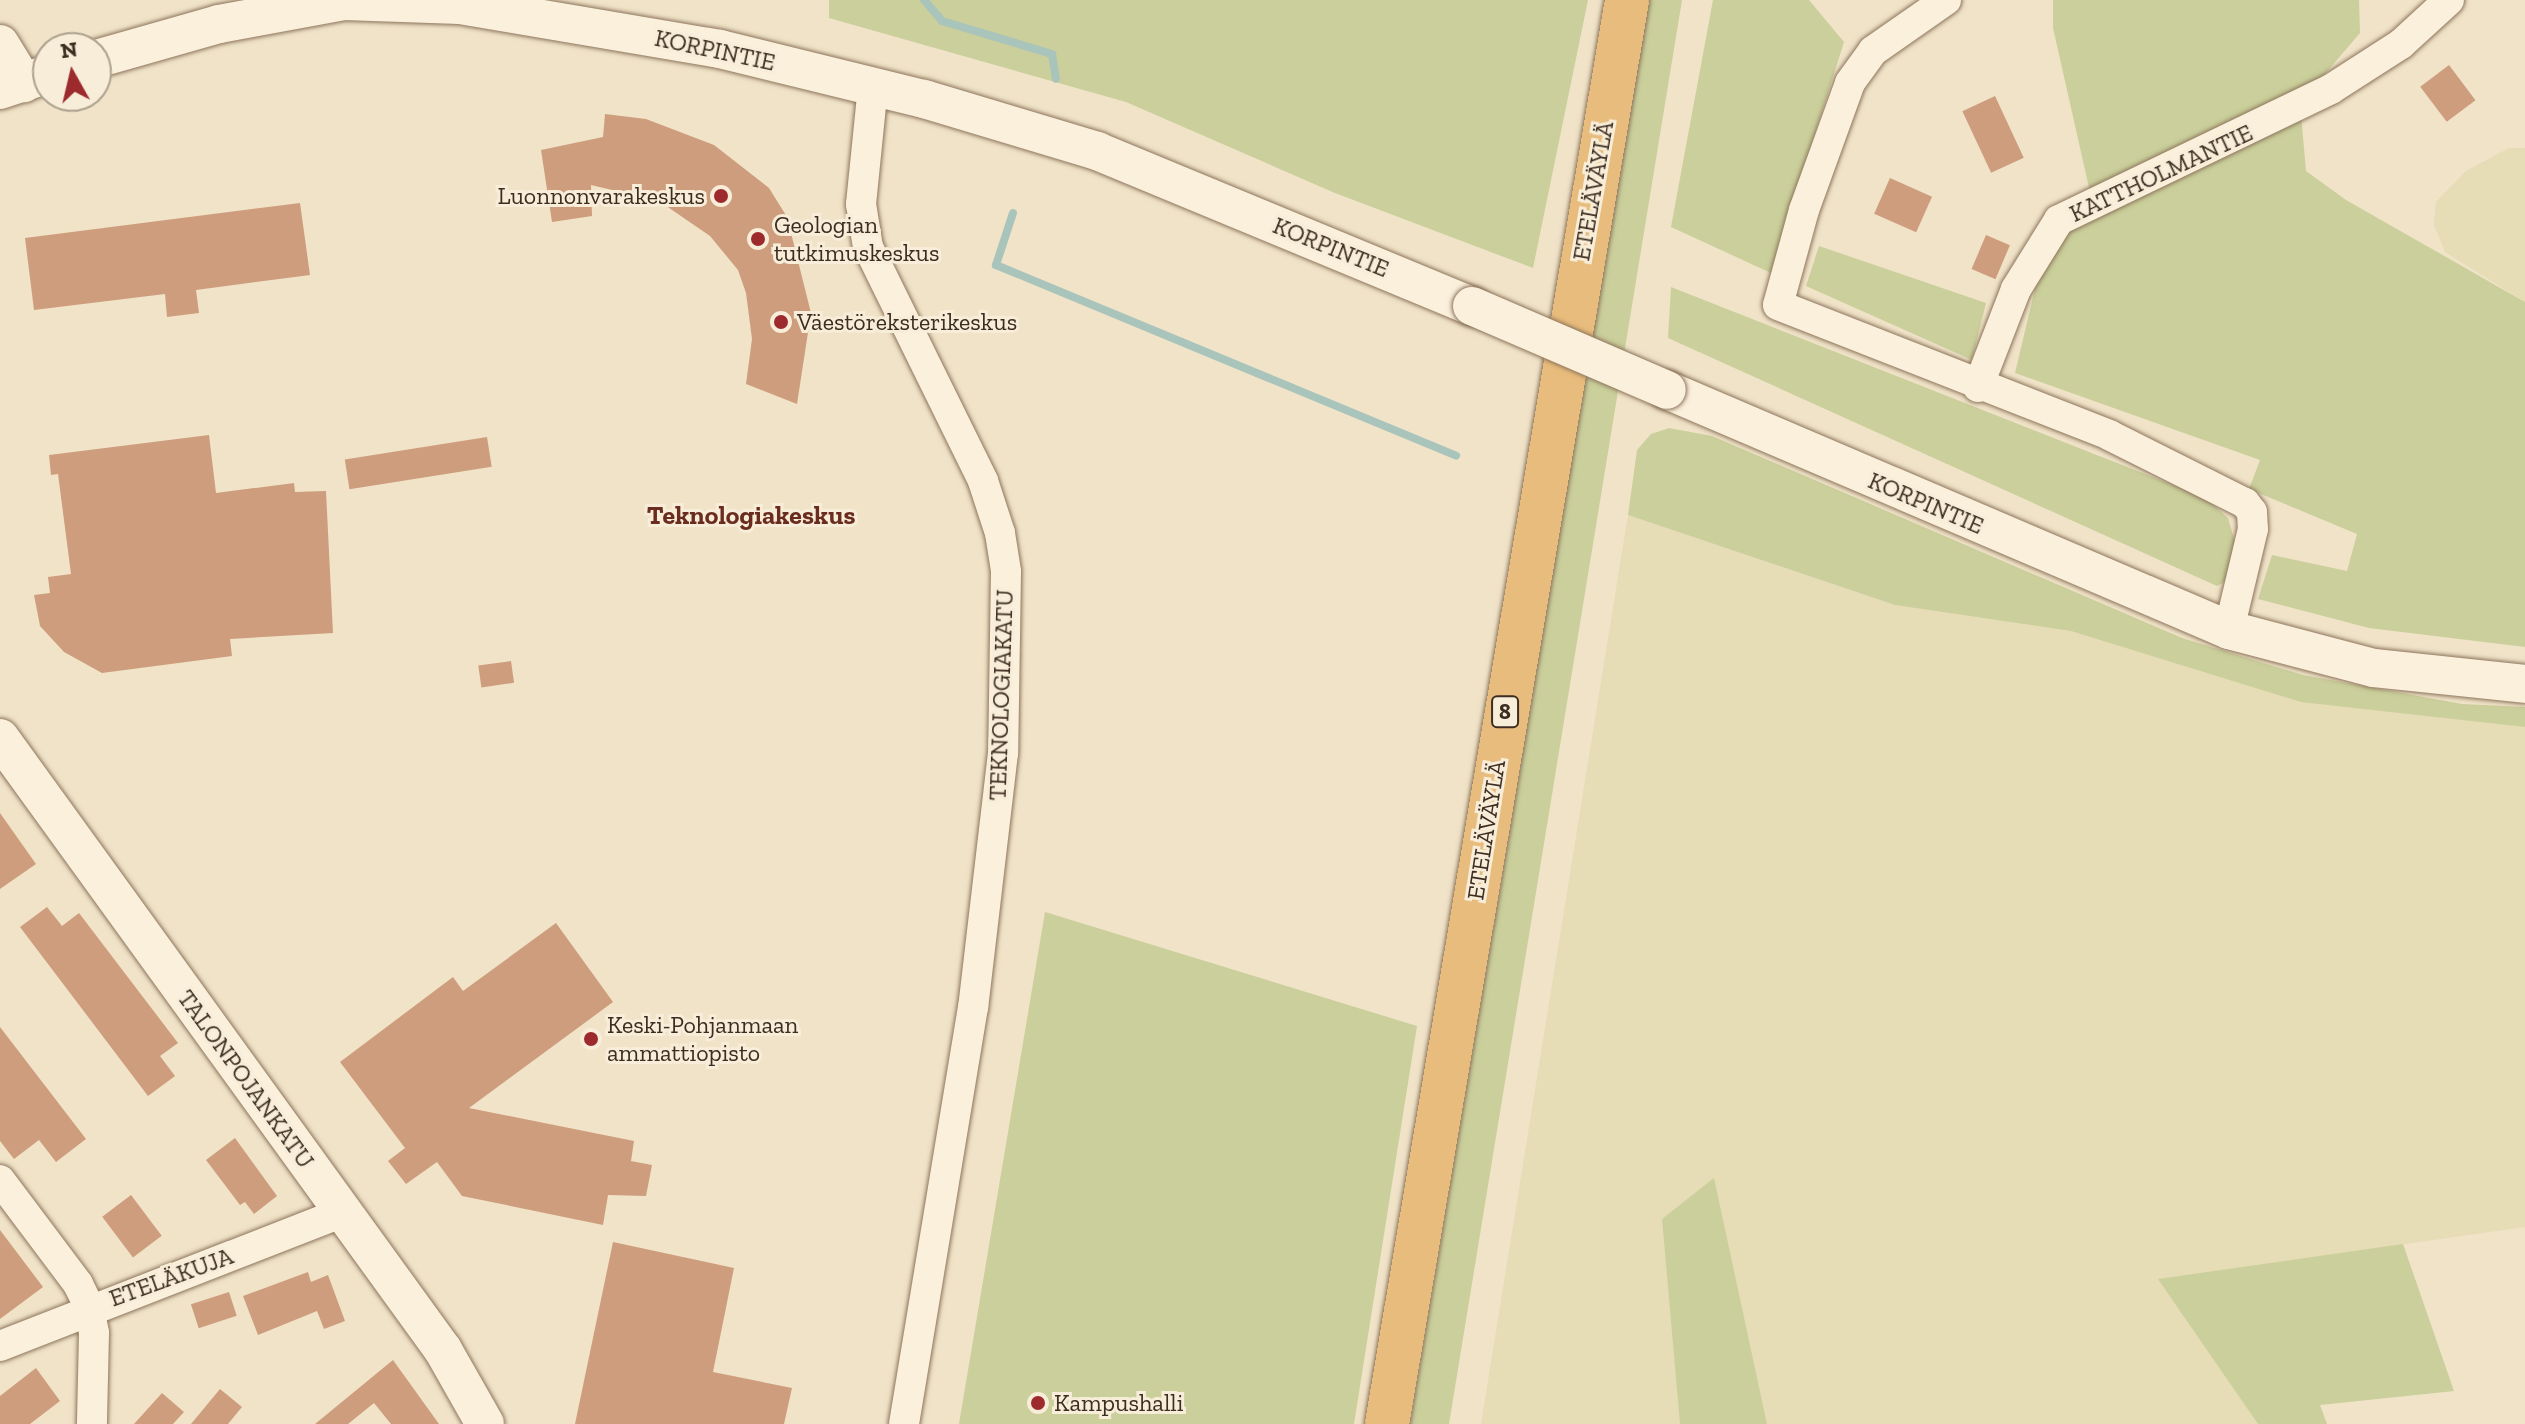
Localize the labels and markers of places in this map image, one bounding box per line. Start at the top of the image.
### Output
place label: Luonnonvarakeskus [498,182,705,210]
marker: Luonnonvarakeskus [712,187,730,205]
place label: Geologian tutkimuskeskus [774,211,939,267]
marker: Geologian tutkimuskeskus [749,230,767,248]
place label: Väestöreksterikeskus [797,308,1017,336]
marker: Väestöreksterikeskus [772,313,790,331]
place label: Keski-Pohjanmaan ammattiopisto [607,1011,798,1067]
marker: Keski-Pohjanmaan ammattiopisto [582,1030,600,1048]
place label: Kampushalli [1054,1389,1183,1417]
marker: Kampushalli [1029,1394,1047,1412]

